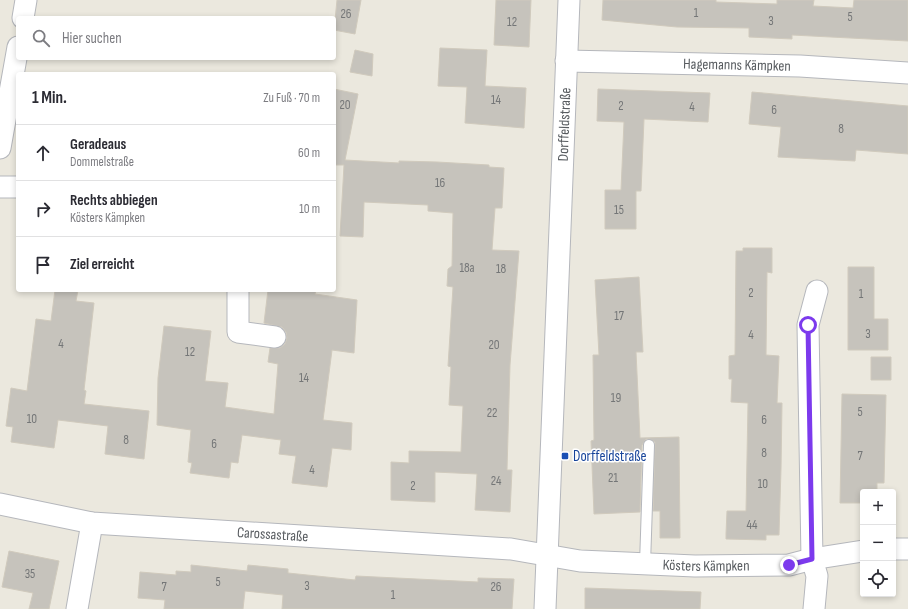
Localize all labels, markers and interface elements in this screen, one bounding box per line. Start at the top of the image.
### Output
house number: 1 [694,5,699,21]
house number: 26 [340,6,352,22]
house number: 5 [847,9,853,25]
house number: 3 [768,13,774,29]
house number: 12 [507,14,517,30]
search box [16,16,336,60]
icon: search [30,27,52,49]
text: Hier suchen [62,29,122,48]
street label: Hagemanns Kämpken [683,54,791,75]
street label: Dorffeldstraße [553,87,575,162]
text: 1 Min. [32,88,67,108]
text: Zu Fuß · 70 m [263,90,320,106]
house number: 14 [491,92,502,108]
house number: 20 [339,97,351,113]
house number: 2 [618,98,624,114]
house number: 4 [689,99,695,115]
house number: 6 [771,102,777,118]
house number: 8 [838,121,844,137]
text: Geradeaus [70,135,126,154]
icon: ahead [32,142,54,164]
text: 60 m [298,145,320,161]
text: Dommelstraße [70,154,134,170]
house number: 16 [435,175,445,191]
text: Rechts abbiegen [70,191,158,210]
icon: right [32,198,54,220]
text: 10 m [299,201,320,217]
house number: 15 [614,202,624,218]
text: Kösters Kämpken [70,210,145,226]
icon: arrive [32,254,54,276]
text: Ziel erreicht [70,255,134,274]
house number: 18a [459,260,475,276]
house number: 18 [496,261,506,277]
house number: 2 [748,285,754,301]
house number: 1 [859,286,864,302]
house number: 17 [614,308,625,324]
route start [799,316,817,334]
house number: 3 [865,326,871,342]
house number: 4 [748,327,754,343]
house number: 4 [58,336,64,352]
house number: 20 [488,337,500,353]
house number: 12 [185,344,195,360]
house number: 14 [299,370,310,386]
house number: 19 [611,390,621,406]
house number: 5 [857,404,863,420]
house number: 22 [487,405,497,421]
house number: 10 [27,411,37,427]
house number: 6 [761,412,767,428]
house number: 8 [123,432,129,448]
house number: 6 [211,436,217,452]
house number: 8 [761,445,767,461]
place label: Dorffeldstraße [573,447,647,466]
house number: 7 [857,448,863,464]
marker: Dorffeldstraße [560,451,570,461]
house number: 4 [309,462,315,478]
house number: 21 [608,470,618,486]
house number: 24 [491,473,502,489]
house number: 10 [758,476,768,492]
house number: 2 [410,478,416,494]
map controls [860,489,896,597]
button: + [860,489,896,525]
house number: 44 [747,517,758,533]
street label: Carossastraße [236,523,309,546]
button: − [860,525,896,561]
street label: Kösters Kämpken [662,555,750,576]
route end [780,556,798,574]
button: locate [860,561,896,597]
house number: 35 [25,566,35,582]
house number: 5 [215,574,221,590]
house number: 3 [304,578,310,594]
house number: 7 [161,579,167,595]
house number: 26 [490,579,502,595]
house number: 1 [391,587,396,603]

